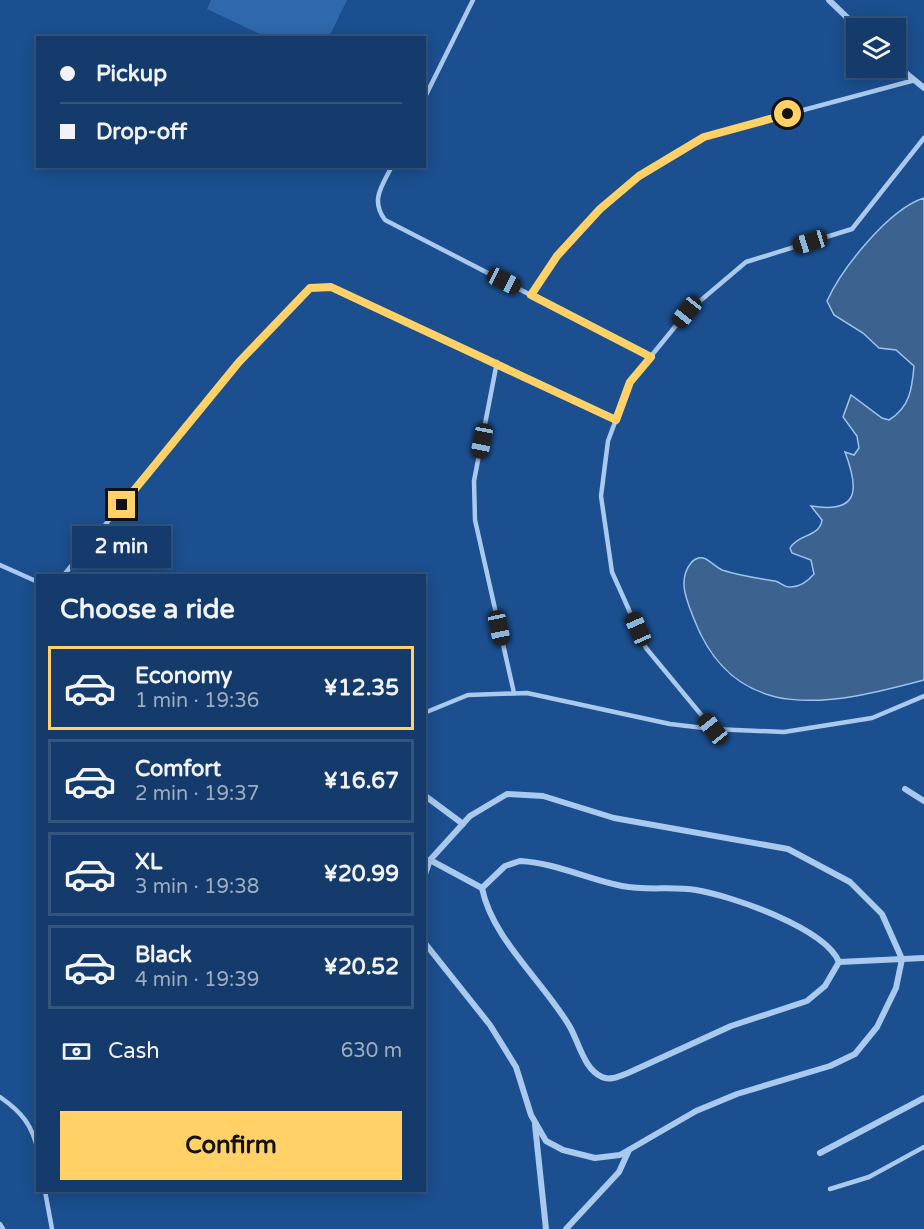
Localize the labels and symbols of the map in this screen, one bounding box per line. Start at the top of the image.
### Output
route start [774,100,801,127]
car [790,228,830,256]
car [484,265,524,297]
car [669,292,705,332]
car [470,422,494,460]
route end [108,491,135,518]
callout: 2 min [72,526,172,568]
car [486,609,512,647]
car [622,609,654,649]
car [695,709,731,749]

